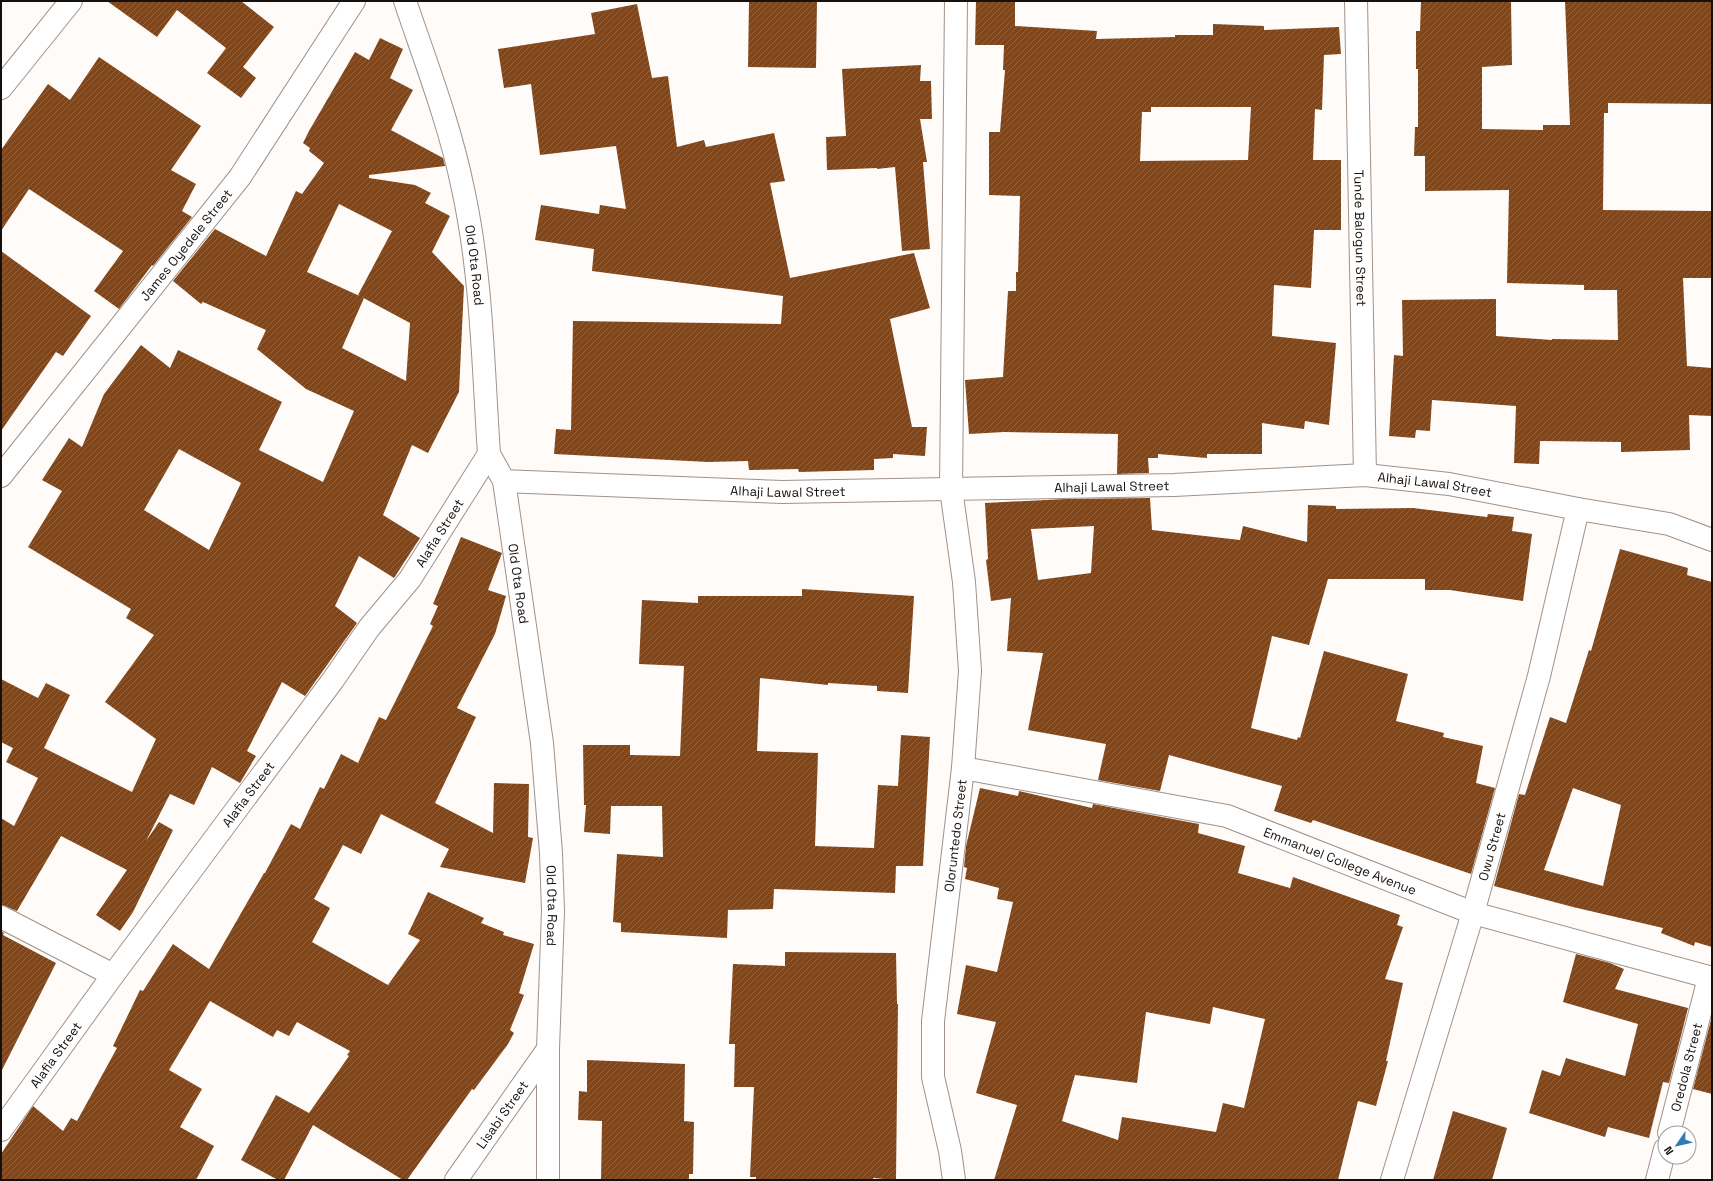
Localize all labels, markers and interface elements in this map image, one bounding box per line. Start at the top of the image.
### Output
street label: Tunde Balogun Street [1351,169,1370,307]
street label: James Oyedele Street [136,185,236,304]
street label: Old Ota Road [461,224,488,306]
street label: Alhaji Lawal Street [1377,468,1493,501]
street label: Alhaji Lawal Street [1054,477,1169,496]
street label: Alhaji Lawal Street [730,481,846,501]
street label: Alafia Street [411,495,467,570]
street label: Old Ota Road [505,542,533,625]
street label: Alafia Street [218,758,278,830]
street label: Oloruntedo Street [940,778,970,893]
street label: Owu Street [1474,810,1509,883]
street label: Emmanuel College Avenue [1261,823,1419,898]
street label: Old Ota Road [543,865,562,946]
street label: Alafia Street [26,1018,85,1091]
street label: Oredola Street [1666,1021,1706,1113]
street label: Lisabi Street [472,1077,532,1152]
north arrow [1657,1125,1697,1165]
text: N [1661,1144,1677,1158]

